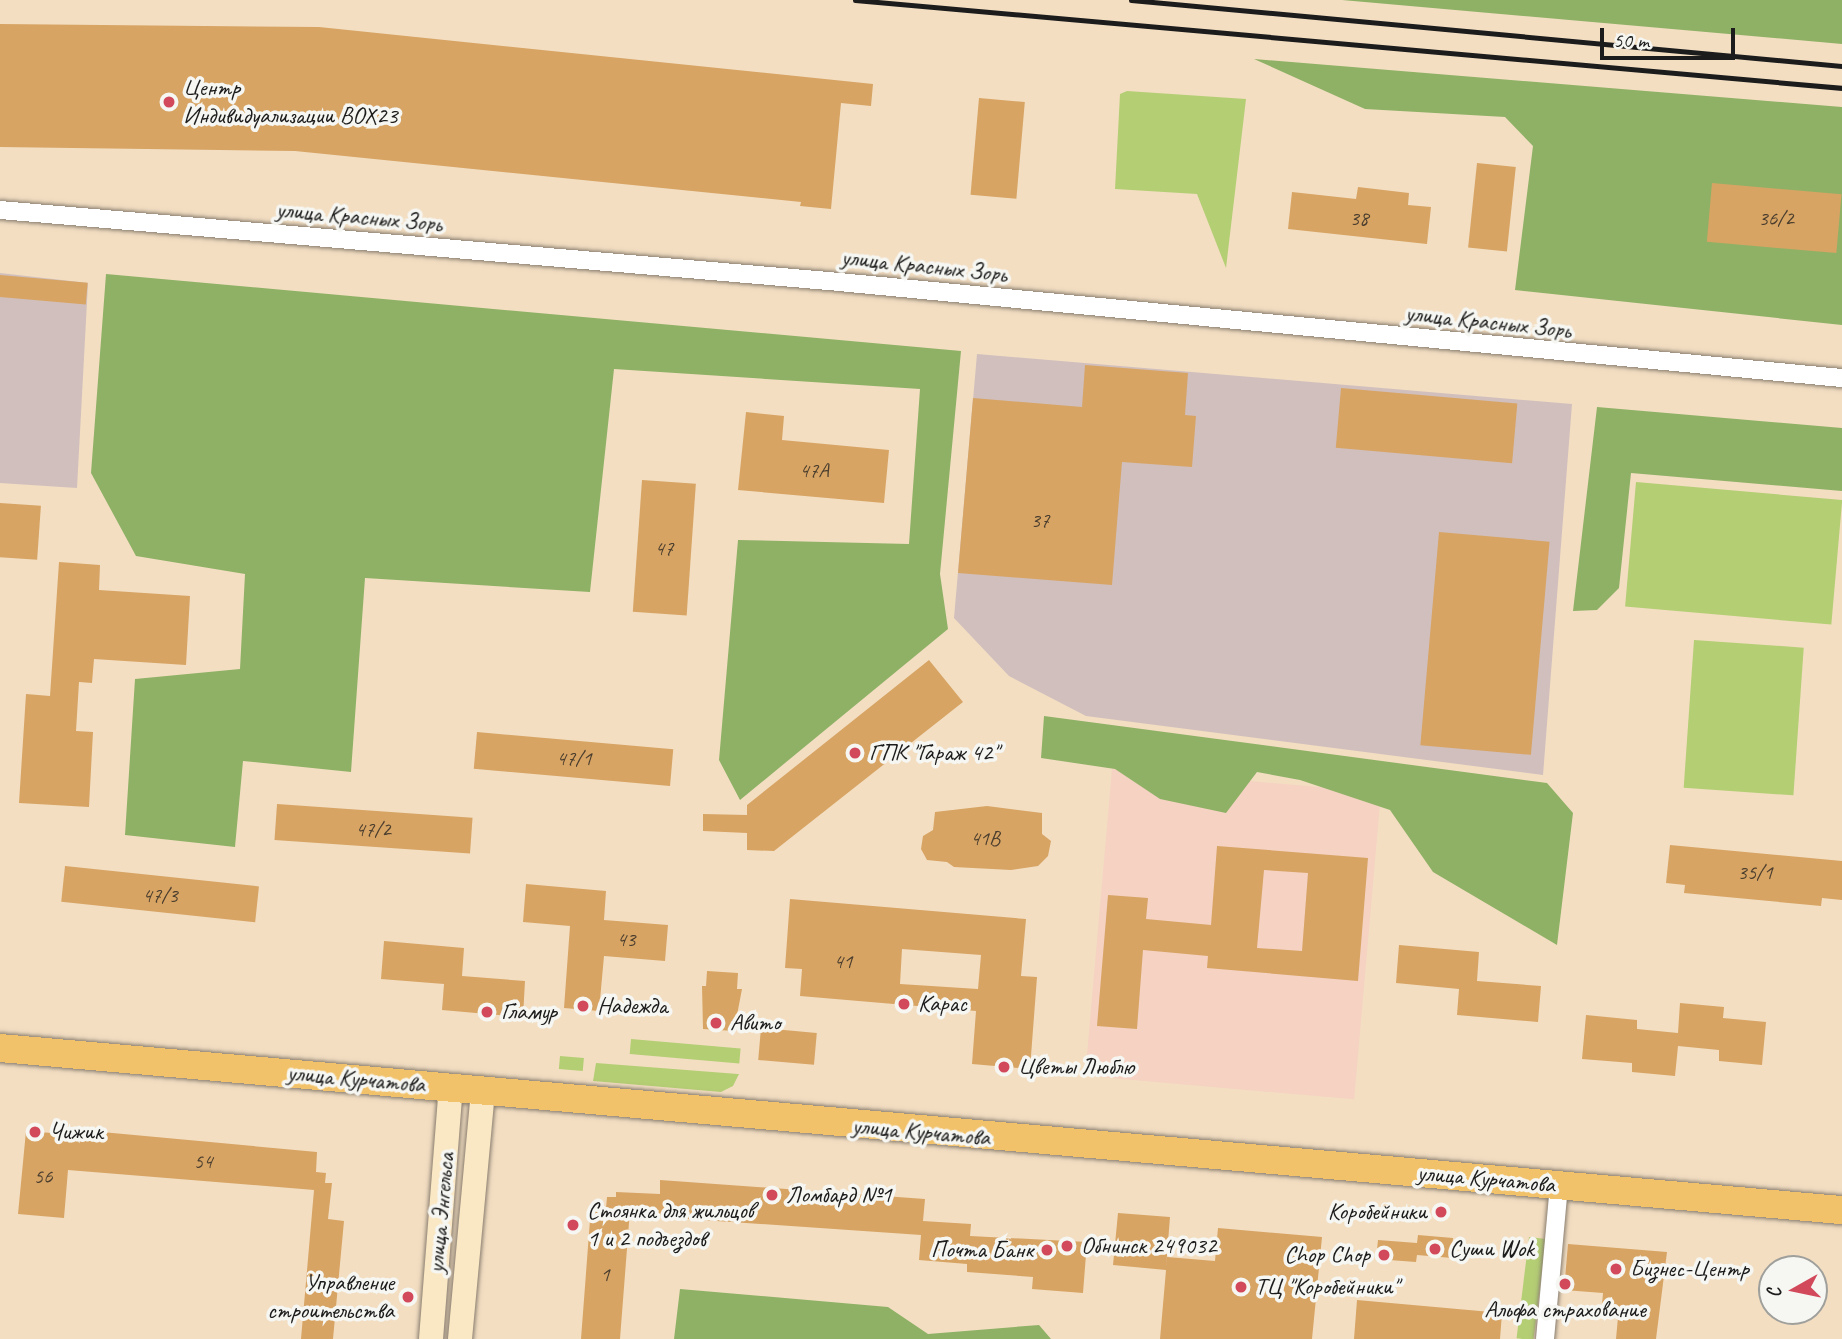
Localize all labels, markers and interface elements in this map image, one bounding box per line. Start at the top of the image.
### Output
scale bar [1604,14,1739,58]
text: 50 m [1613,27,1649,53]
place label: Центр Индивидуализации BOX23 [183,74,398,130]
marker: Центр Индивидуализации BOX23 [161,94,177,110]
street label: улица Красных Зорь [275,195,443,239]
house number: 38 [1350,205,1368,231]
house number: 36/2 [1758,205,1794,231]
street label: улица Красных Зорь [840,243,1008,289]
street label: улица Красных Зорь [1404,299,1572,345]
house number: 47А [799,457,829,483]
house number: 37 [1031,507,1049,533]
house number: 47 [655,535,673,561]
place label: ГПК "Гараж 42" [869,739,998,767]
house number: 47/1 [556,745,592,771]
marker: ГПК "Гараж 42" [847,745,863,761]
house number: 47/2 [355,816,391,842]
house number: 41В [970,825,1000,851]
house number: 35/1 [1737,859,1773,885]
house number: 47/3 [142,882,178,908]
house number: 43 [617,926,635,952]
house number: 41 [834,948,852,974]
place label: Карас [918,990,967,1018]
place label: Надежда [597,992,667,1020]
marker: Карас [896,996,912,1012]
place label: Гламур [501,998,557,1026]
marker: Надежда [575,998,591,1014]
marker: Гламур [479,1004,495,1020]
place label: Авито [730,1009,780,1037]
marker: Авито [708,1015,724,1031]
place label: Цветы Люблю [1018,1053,1135,1081]
street label: улица Курчатова [286,1059,426,1099]
marker: Цветы Люблю [996,1059,1012,1075]
street label: улица Курчатова [851,1112,991,1152]
place label: Чижик [49,1118,103,1146]
marker: Чижик [27,1124,43,1140]
house number: 54 [194,1148,212,1174]
street label: улица Энгельса [421,1151,461,1275]
street label: улица Курчатова [1416,1159,1556,1199]
house number: 56 [34,1163,52,1189]
place label: Ломбард №1 [786,1181,892,1209]
marker: Ломбард №1 [764,1187,780,1203]
place label: Стоянка для жильцов 1 и 2 подъездов [587,1197,754,1253]
place label: Коробейники [1328,1198,1427,1226]
marker: Коробейники [1433,1204,1449,1220]
marker: Стоянка для жильцов 1 и 2 подъездов [565,1217,581,1233]
place label: Обнинск 249032 [1081,1232,1217,1260]
place label: Суши Wok [1449,1235,1534,1263]
place label: Почта Банк [931,1236,1033,1264]
marker: Обнинск 249032 [1059,1238,1075,1254]
place label: Chop Chop [1284,1241,1370,1269]
marker: Суши Wok [1427,1241,1443,1257]
marker: Почта Банк [1039,1242,1055,1258]
marker: Chop Chop [1376,1247,1392,1263]
place label: Бизнес-Центр [1630,1255,1749,1283]
north arrow [1758,1255,1828,1325]
house number: 1 [600,1261,610,1287]
marker: Бизнес-Центр [1608,1261,1624,1277]
place label: Управление строительства [267,1269,394,1325]
place label: ТЦ "Коробейники" [1255,1273,1398,1301]
marker: Альфа страхование [1557,1276,1573,1292]
marker: ТЦ "Коробейники" [1233,1279,1249,1295]
text: С [1762,1286,1787,1299]
marker: Управление строительства [400,1289,416,1305]
place label: Альфа страхование [1485,1296,1645,1324]

